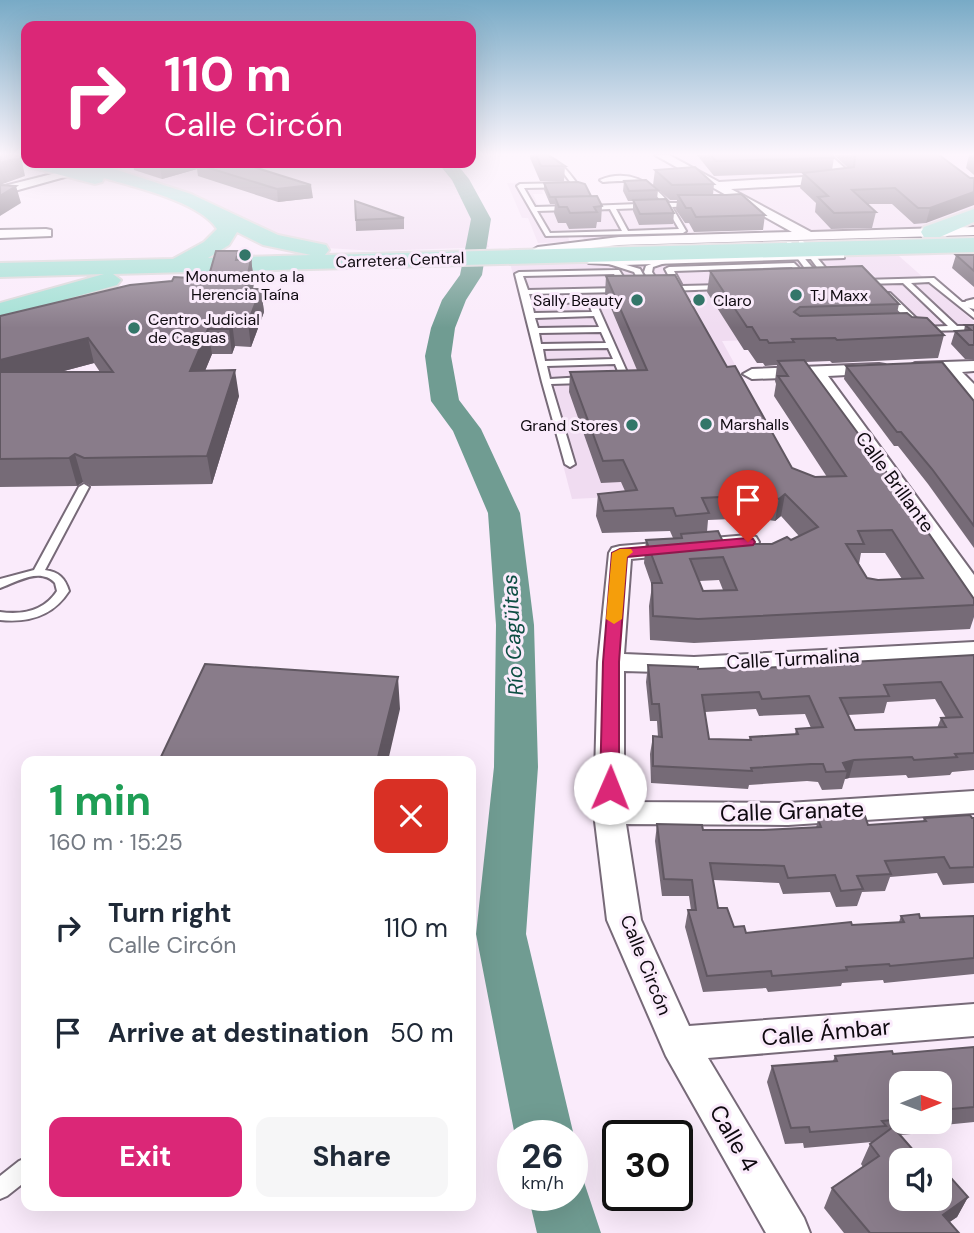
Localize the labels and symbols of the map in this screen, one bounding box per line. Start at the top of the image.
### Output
marker: Monumento a la Herencia Taína [237,247,253,263]
street label: Carretera Central [335,247,465,273]
place label: Monumento a la Herencia Taína [186,266,304,305]
place label: TJ Maxx [810,285,868,306]
marker: TJ Maxx [788,287,804,303]
place label: Sally Beauty [533,290,623,311]
place label: Claro [713,290,752,311]
marker: Sally Beauty [629,292,645,308]
marker: Claro [691,292,707,308]
place label: Centro Judicial de Caguas [148,309,260,348]
marker: Centro Judicial de Caguas [126,320,142,336]
place label: Marshalls [720,414,789,435]
place label: Grand Stores [520,415,618,436]
marker: Marshalls [698,416,714,432]
marker: Grand Stores [624,417,640,433]
street label: Calle Brillante [850,427,940,537]
pin [718,470,778,542]
water label: Río Cagüitas [496,574,530,696]
street label: Calle Turmalina [726,643,860,675]
position arrow [573,751,647,825]
street label: Calle Granate [719,793,865,829]
street label: Calle Circón [615,911,677,1019]
street label: Calle Ámbar [760,1011,892,1053]
north arrow [889,1071,952,1134]
street label: Calle 4 [703,1099,765,1177]
speed limit sign: 30 [602,1120,693,1211]

